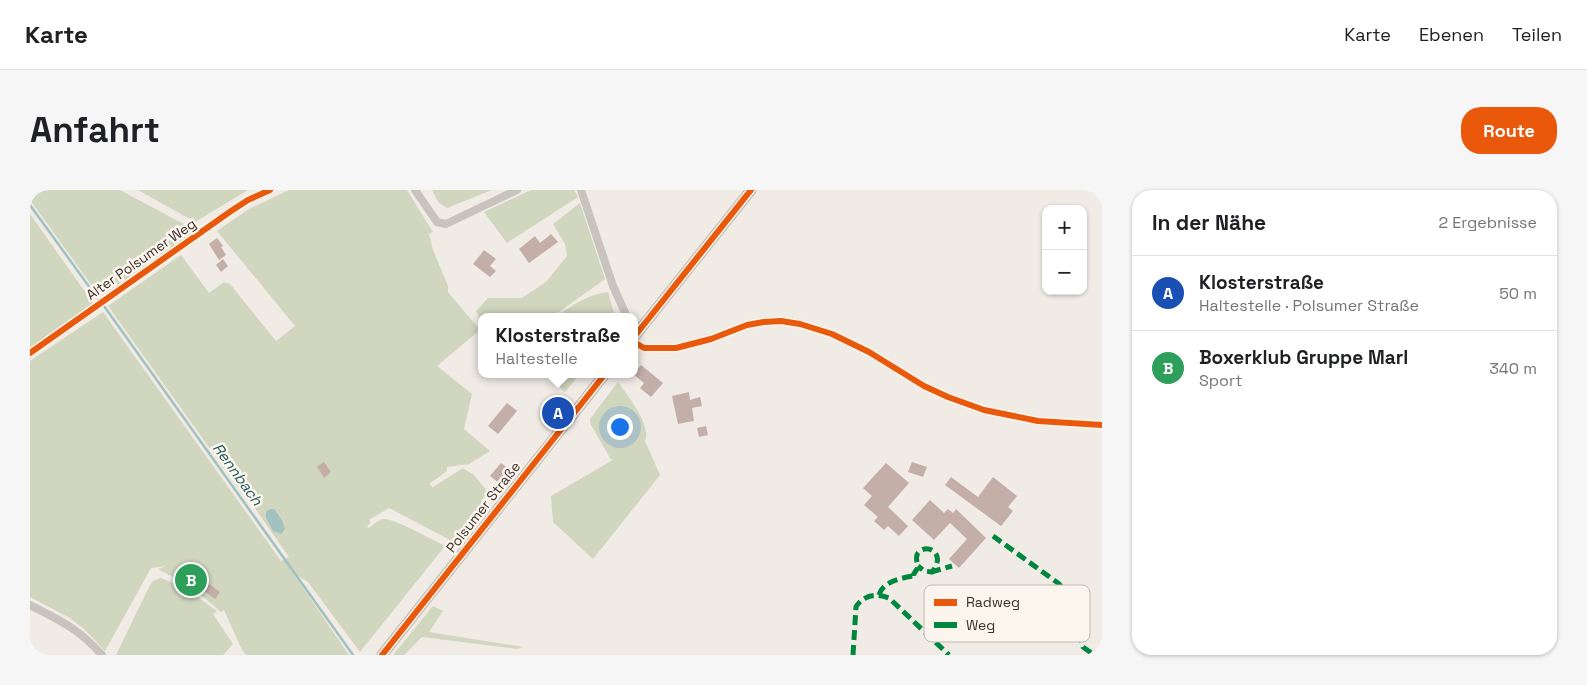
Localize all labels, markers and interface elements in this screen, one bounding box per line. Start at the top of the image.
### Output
text: Karte [25,19,88,50]
text: Karte [1344,23,1391,46]
text: Ebenen [1419,23,1484,46]
text: Teilen [1512,23,1562,46]
button: Route [1461,107,1557,154]
text: Anfahrt [30,108,160,152]
map controls [1042,205,1087,295]
button: + [1042,205,1087,250]
text: In der Nähe [1152,209,1266,236]
text: 2 Ergebnisse [1438,212,1537,233]
street label: Alter Polsumer Weg [82,214,200,304]
button: − [1042,250,1087,295]
text: Klosterstraße [1199,270,1324,295]
text: A [1163,283,1173,304]
text: 50 m [1499,283,1537,304]
text: Haltestelle · Polsumer Straße [1199,295,1419,316]
popup [478,313,638,378]
text: Klosterstraße [496,323,620,348]
text: Boxerklub Gruppe Marl [1199,345,1408,370]
text: Haltestelle [496,348,578,369]
text: B [1163,358,1173,379]
text: 340 m [1489,358,1537,379]
text: Sport [1199,370,1242,391]
pin: A [542,394,574,432]
your location [607,414,633,440]
water label: Rennbach [209,439,268,510]
street label: Polsumer Straße [442,458,524,556]
pin: B [175,561,207,599]
legend [924,585,1090,642]
text: Radweg [966,593,1020,611]
text: Weg [966,616,995,634]

